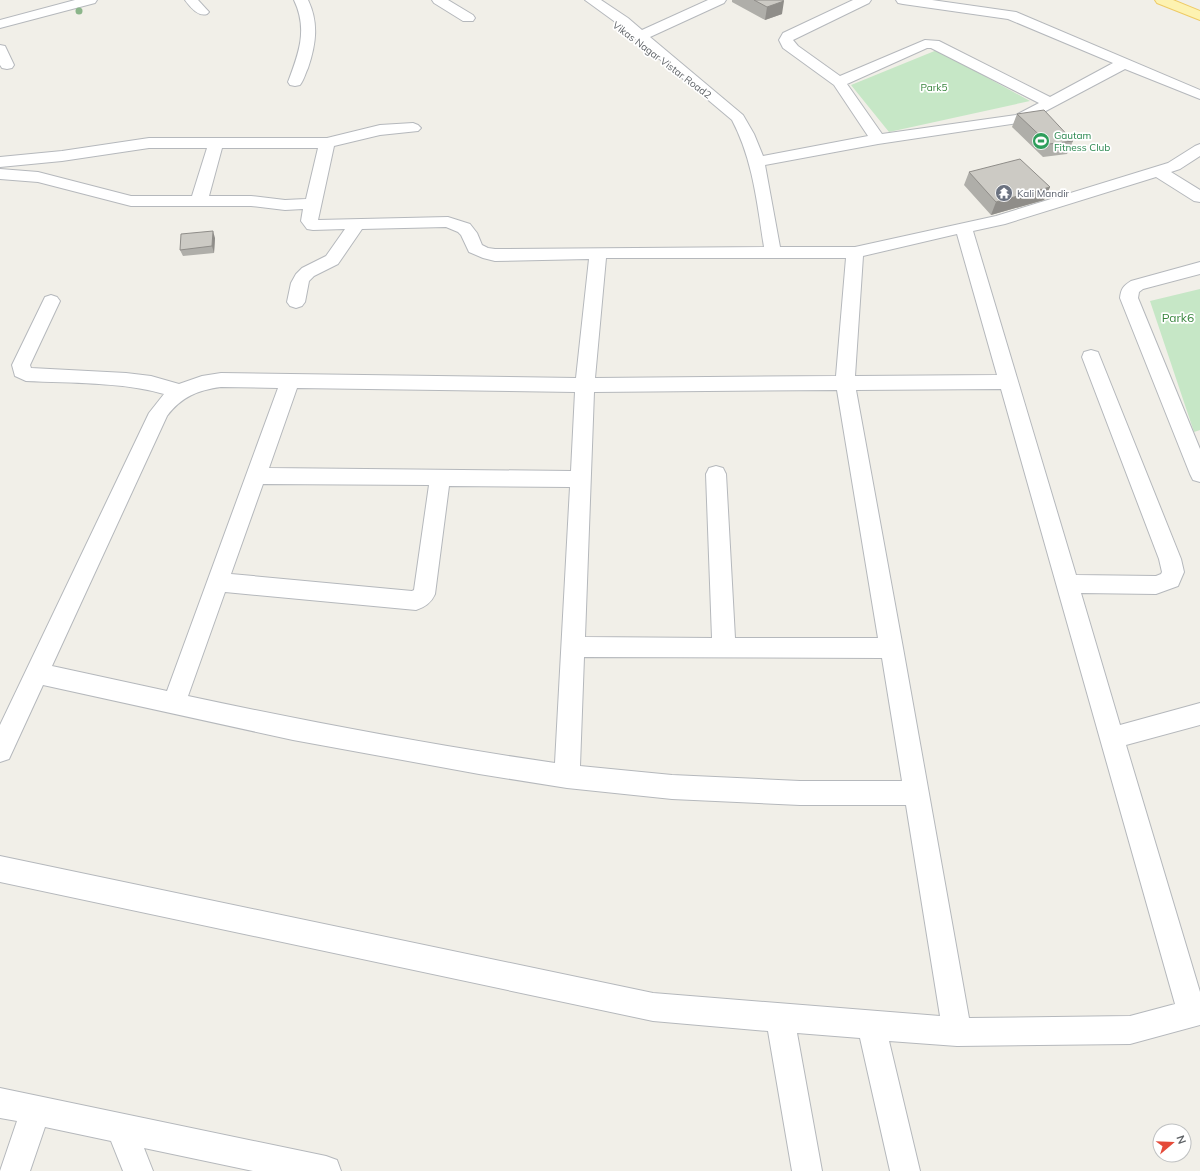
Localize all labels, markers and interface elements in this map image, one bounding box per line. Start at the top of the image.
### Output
street label: Vikas Nagar Vistar Road2 [610,19,714,101]
park label: Park5 [920,81,948,94]
place label: Gautam Fitness Club [1054,129,1110,154]
sports icon: Gautam Fitness Club [1031,131,1051,151]
temple icon: Kali Mandir [994,183,1014,203]
place label: Kali Mandir [1017,187,1070,200]
park label: Park6 [1162,310,1194,325]
north arrow [1152,1123,1192,1163]
text: N [1173,1134,1189,1146]

